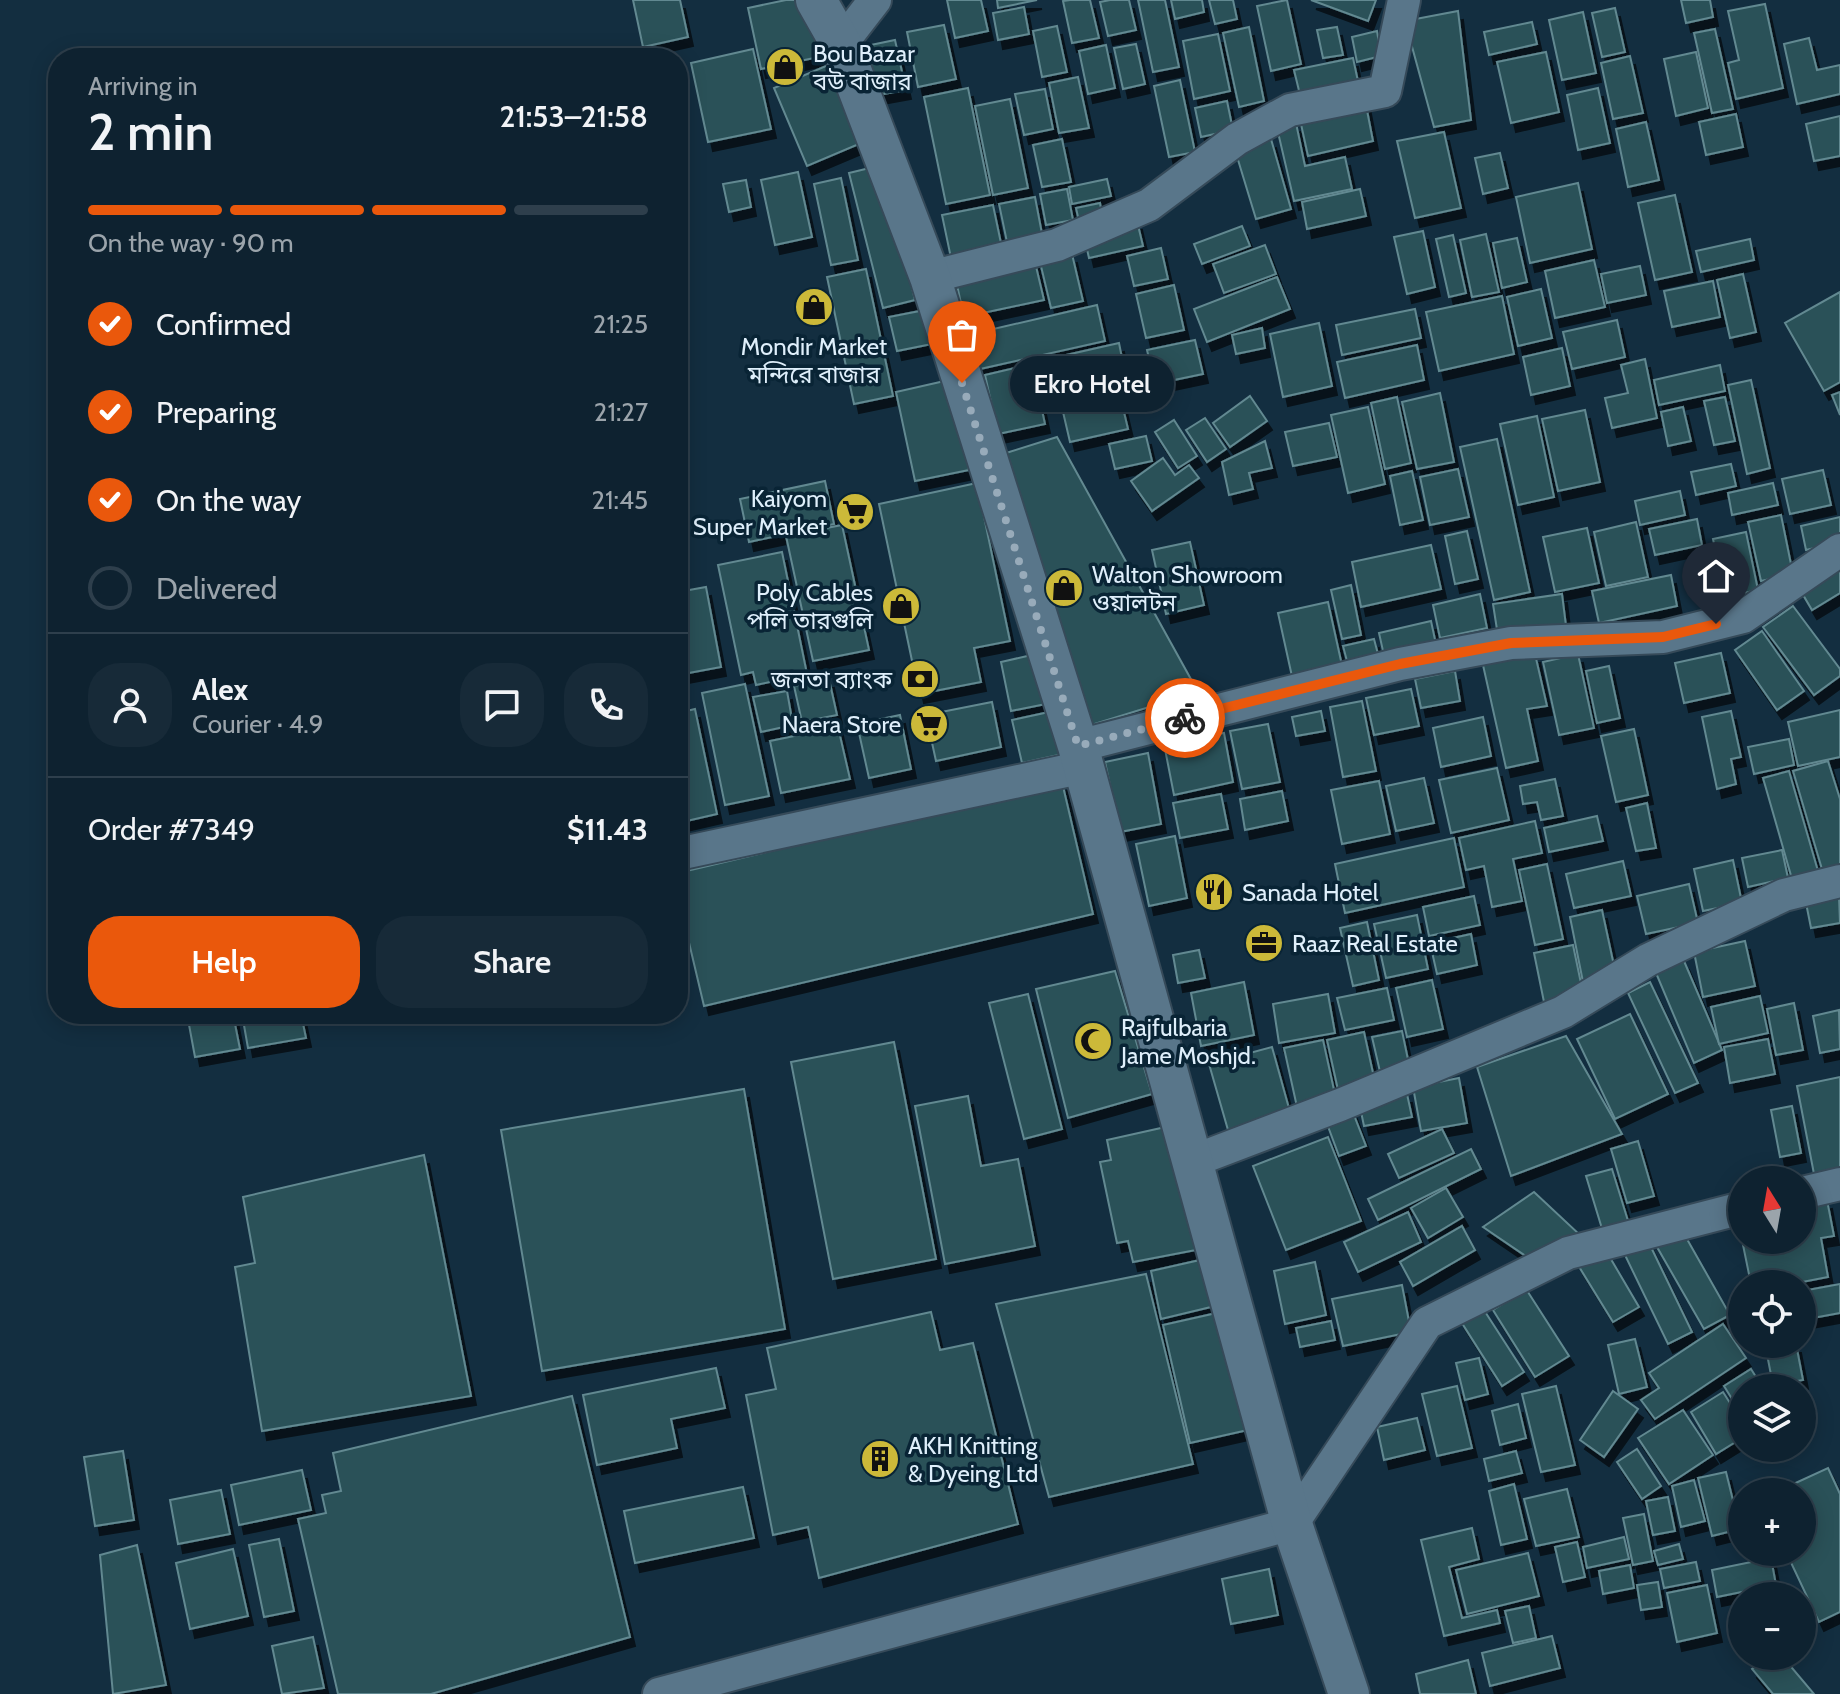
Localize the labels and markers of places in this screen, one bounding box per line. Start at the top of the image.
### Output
place label: Bou Bazar বউ বাজার [812,39,915,96]
shop icon: Bou Bazar বউ বাজার [764,46,806,88]
shop icon: Mondir Market মন্দিরে বাজার [793,286,835,328]
pin [928,301,996,383]
place label: Mondir Market মন্দিরে বাজার [741,332,887,389]
callout: Ekro Hotel [1010,355,1174,411]
place label: Kaiyom Super Market [693,484,827,541]
supermarket icon: Kaiyom Super Market [834,491,876,533]
pin [1682,542,1750,624]
place label: Walton Showroom ওয়ালটন [1092,560,1283,617]
shop icon: Walton Showroom ওয়ালটন [1043,567,1085,609]
place label: Poly Cables পলি তারগুলি [747,578,873,635]
shop icon: Poly Cables পলি তারগুলি [880,585,922,627]
bank icon: জনতা ব্যাংক [899,658,941,700]
place label: জনতা ব্যাংক [770,665,893,694]
supermarket icon: Naera Store [908,703,950,745]
place label: Naera Store [782,710,901,739]
restaurant icon: Sanada Hotel [1193,871,1235,913]
place label: Sanada Hotel [1242,878,1379,907]
office icon: Raaz Real Estate [1243,922,1285,964]
place label: Raaz Real Estate [1292,929,1458,958]
place label: Rajfulbaria Jame Moshjd. [1120,1013,1256,1070]
mosque icon: Rajfulbaria Jame Moshjd. [1072,1020,1114,1062]
place label: AKH Knitting & Dyeing Ltd [908,1431,1038,1488]
building icon: AKH Knitting & Dyeing Ltd [859,1438,901,1480]

